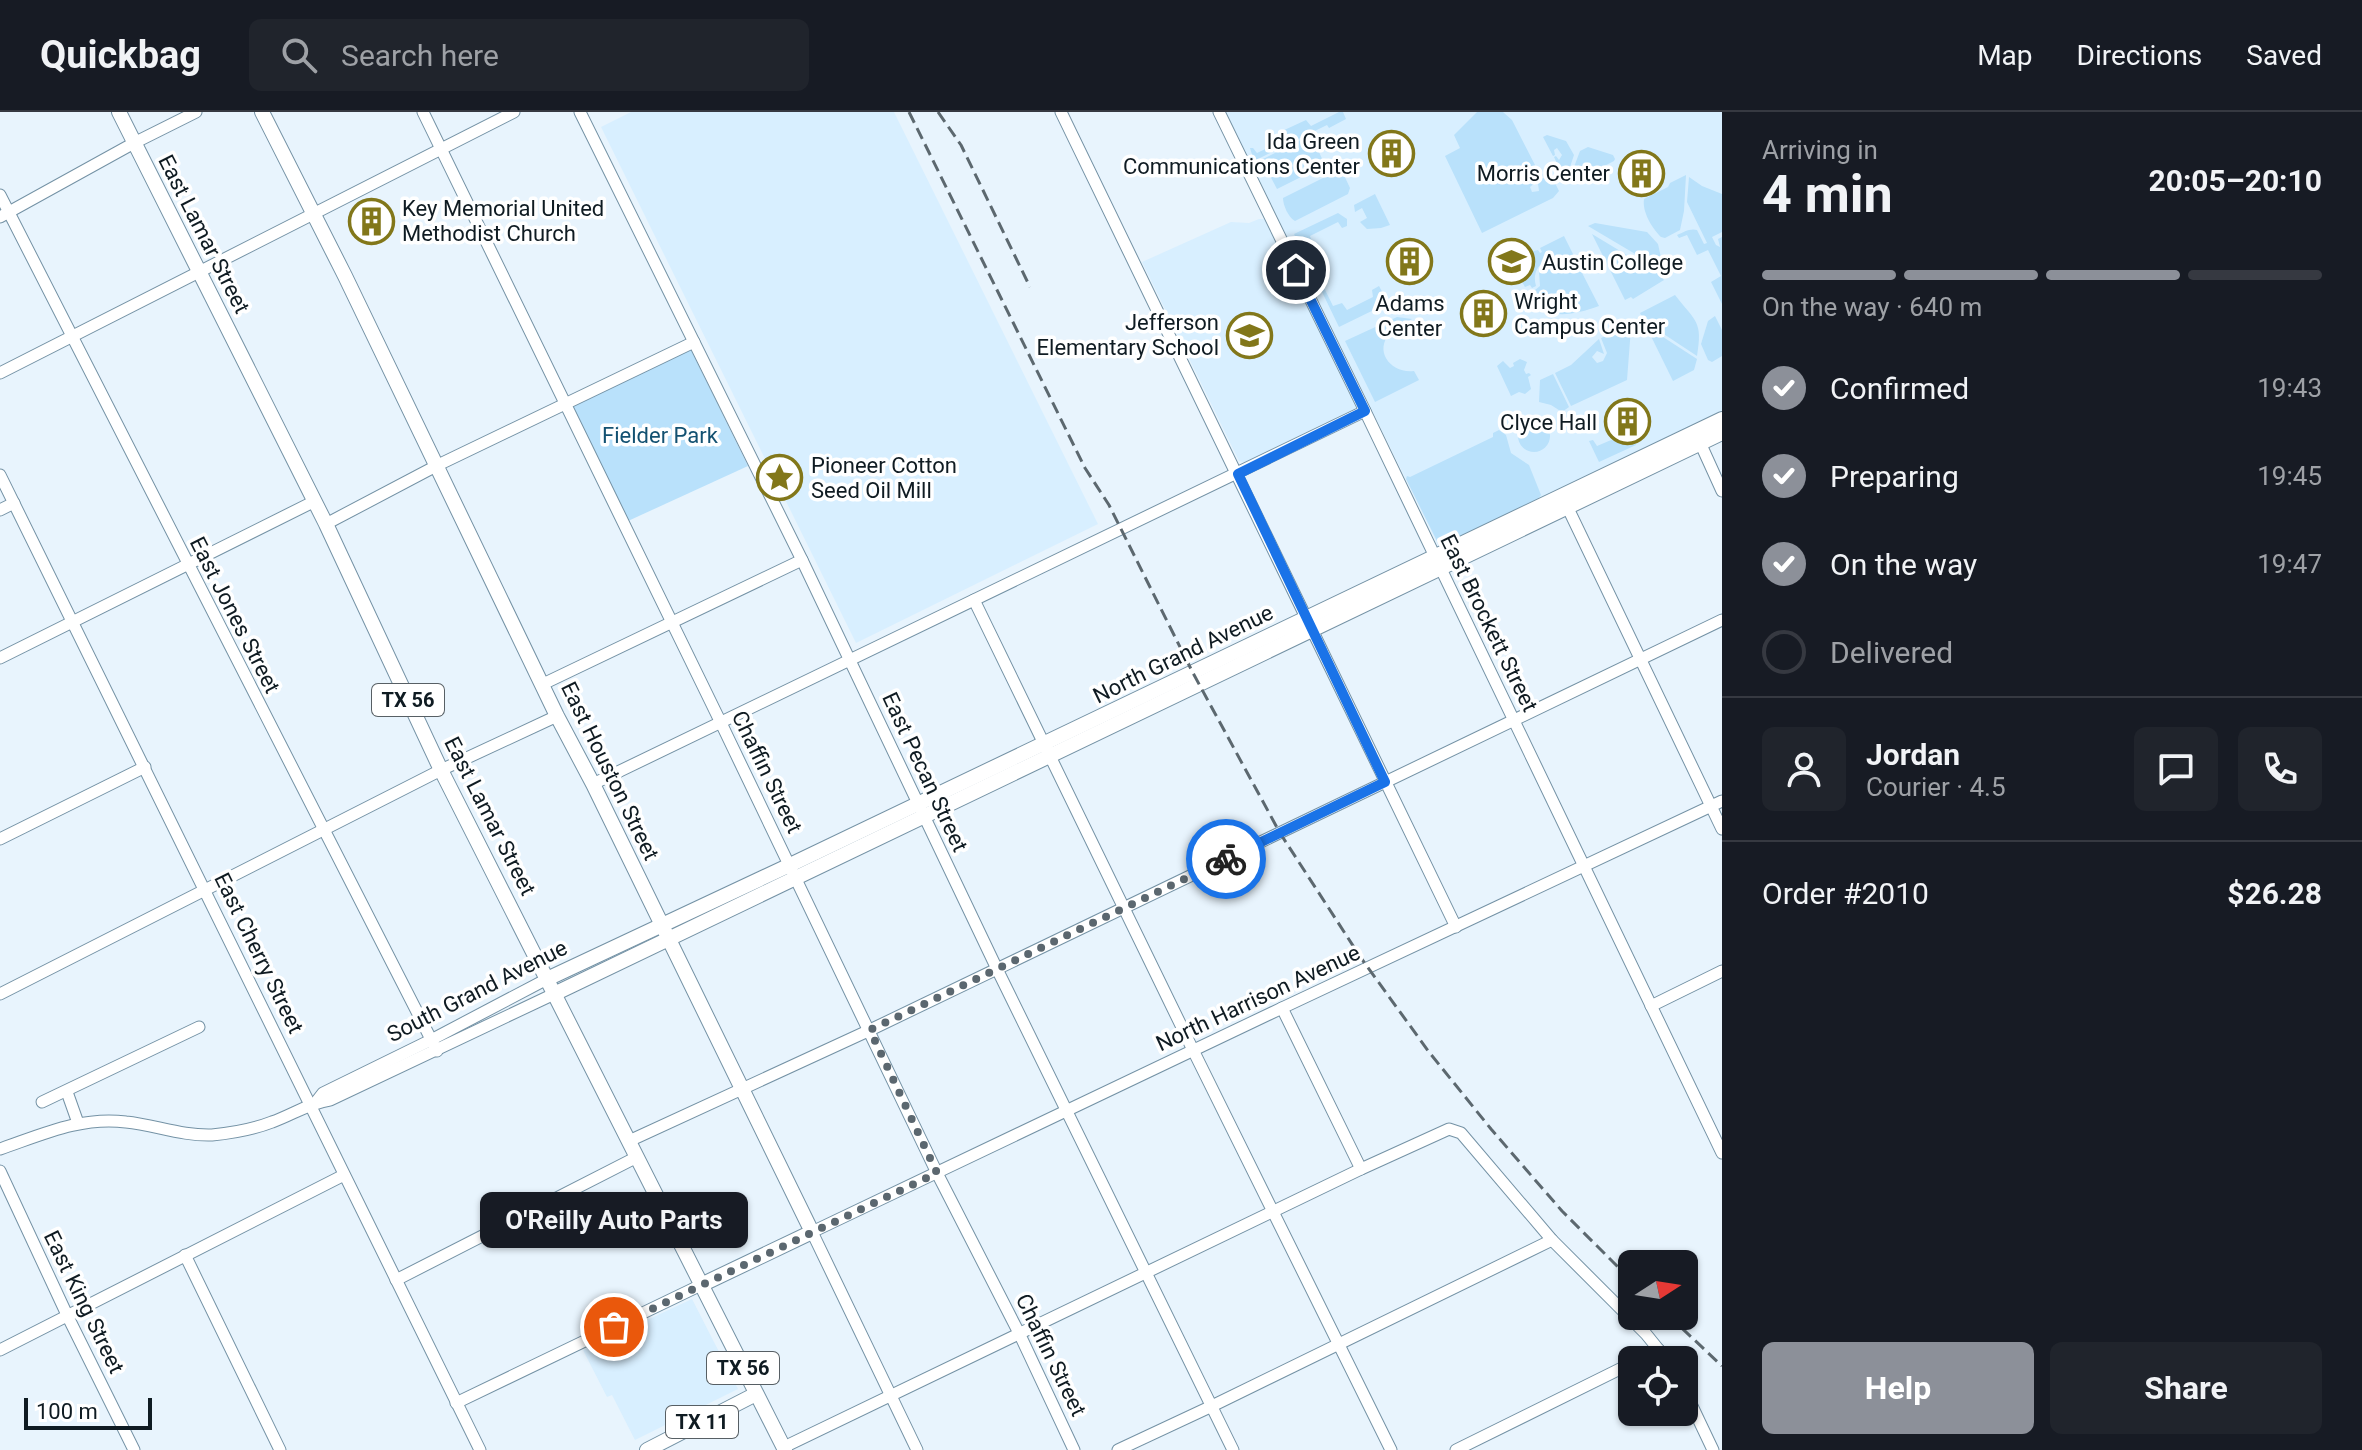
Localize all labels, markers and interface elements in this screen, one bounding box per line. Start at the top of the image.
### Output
search box [249,19,809,91]
text: Quickbag [40,33,201,77]
icon: search [277,33,321,77]
text: Search here [341,38,499,73]
text: Map [1977,39,2033,72]
text: Directions [2077,39,2202,72]
text: Saved [2246,39,2322,72]
place label: Ida Green Communications Center [1123,129,1361,179]
building icon: Ida Green Communications Center [1367,130,1415,178]
text: Arriving in [1762,135,1878,165]
building icon: Morris Center [1617,149,1665,197]
street label: East Lamar Street [153,151,255,317]
place label: Morris Center [1477,161,1611,186]
text: 20:05–20:10 [2148,163,2322,198]
text: 4 min [1762,164,1893,225]
place label: Key Memorial United Methodist Church [402,196,604,246]
building icon: Key Memorial United Methodist Church [347,197,395,245]
pin [1262,236,1330,304]
building icon: Adams Center [1386,238,1434,286]
school or university icon: Austin College [1487,238,1535,286]
icon: home [1274,248,1318,292]
place label: Austin College [1542,250,1683,275]
place label: Wright Campus Center [1514,289,1666,339]
building icon: Wright Campus Center [1459,290,1507,338]
place label: Adams Center [1375,291,1445,341]
text: On the way · 640 m [1762,292,1982,322]
place label: Jefferson Elementary School [1037,310,1219,360]
school or university icon: Jefferson Elementary School [1226,311,1274,359]
icon: check [1762,366,1806,410]
text: Confirmed [1830,371,1969,406]
text: 19:43 [2257,373,2322,403]
building icon: Clyce Hall [1604,398,1652,446]
place label: Clyce Hall [1500,410,1597,435]
park label: Fielder Park [602,423,719,448]
place label: Pioneer Cotton Seed Oil Mill [811,453,957,503]
place icon: Pioneer Cotton Seed Oil Mill [756,454,804,502]
icon: check [1762,454,1806,498]
text: Preparing [1830,459,1959,494]
text: 19:45 [2257,461,2322,491]
street label: East Brockett Street [1435,530,1543,716]
street label: East Jones Street [185,533,285,697]
icon: check [1762,542,1806,586]
text: On the way [1830,547,1977,582]
text: 19:47 [2257,549,2322,579]
street label: North Grand Avenue [1089,600,1277,708]
text: Delivered [1830,635,1953,670]
street label: East Houston Street [556,678,664,864]
road number: TX 56 [372,684,444,716]
street label: East Pecan Street [877,688,973,856]
street label: Chaffin Street [727,707,807,837]
button: person [1762,727,1846,811]
button: chat [2134,727,2218,811]
button: phone [2238,727,2322,811]
street label: East Lamar Street [439,733,541,899]
text: Jordan [1866,737,1960,772]
text: Courier · 4.5 [1866,772,2006,802]
courier [1186,819,1266,899]
icon: bike [1204,837,1248,881]
street label: East Cherry Street [209,869,309,1037]
text: Order #2010 [1762,876,1929,911]
text: $26.28 [2227,876,2322,911]
street label: South Grand Avenue [383,935,571,1047]
street label: North Harrison Avenue [1152,940,1364,1056]
callout: O'Reilly Auto Parts [480,1191,748,1247]
text: O'Reilly Auto Parts [505,1205,723,1235]
street label: East King Street [39,1227,129,1377]
north arrow [1618,1250,1698,1330]
map controls [1618,1250,1698,1426]
street label: Chaffin Street [1011,1290,1091,1420]
pin [580,1293,648,1361]
icon: bag [592,1305,636,1349]
button: Help [1762,1342,2034,1434]
button: Share [2050,1342,2322,1434]
button: locate [1618,1346,1698,1426]
road number: TX 56 [707,1352,779,1384]
scale bar [24,1394,152,1430]
text: 100 m [36,1399,98,1424]
road number: TX 11 [666,1406,738,1438]

